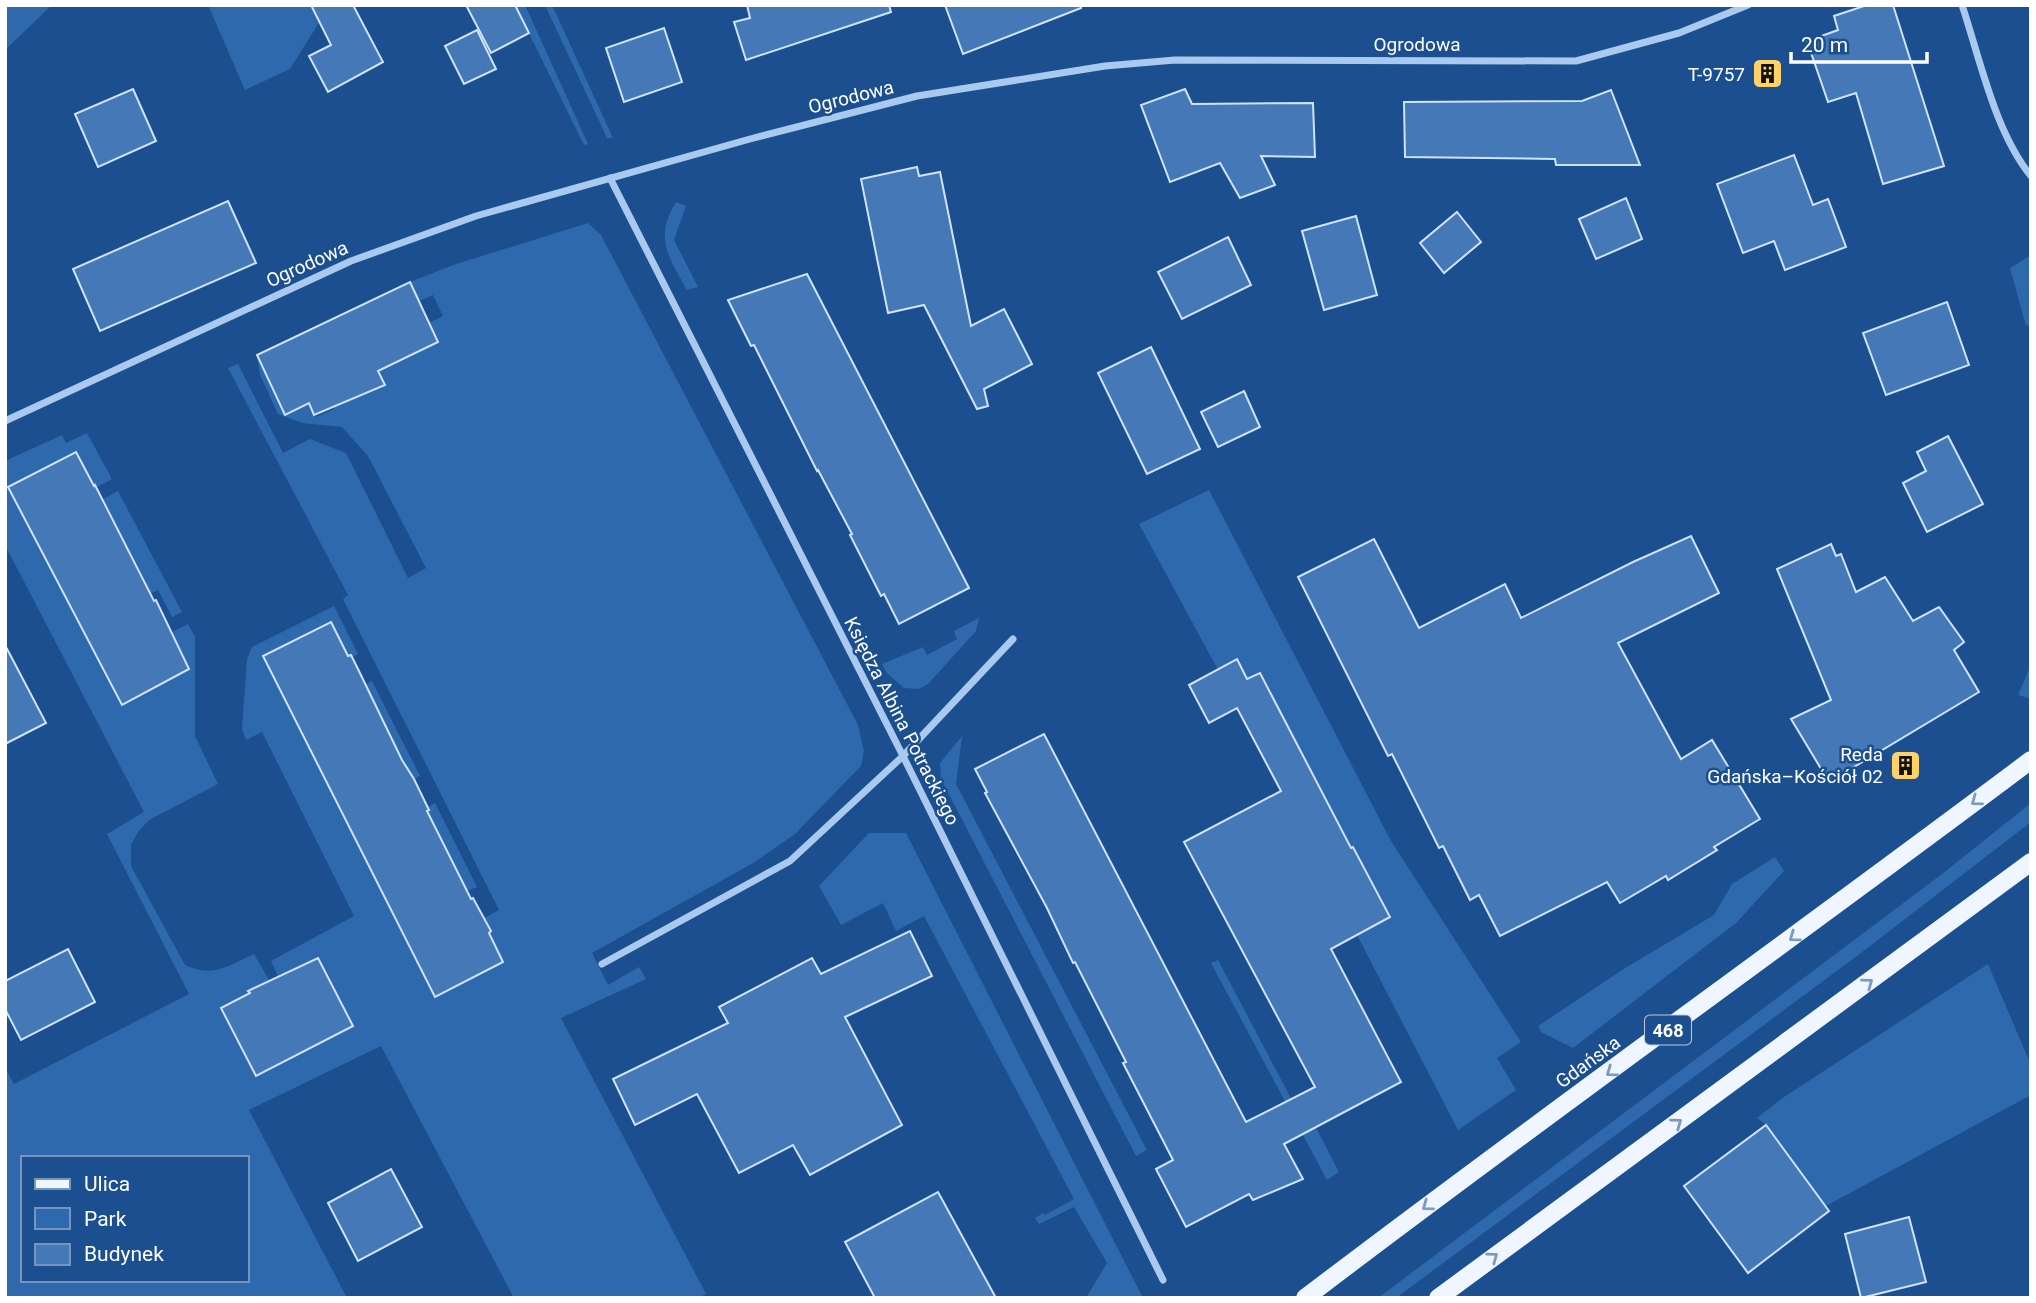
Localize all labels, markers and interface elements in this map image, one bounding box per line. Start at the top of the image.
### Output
scale bar [1791,21,1927,65]
street label: Ogrodowa [1374,33,1461,56]
text: 20 m [1801,33,1848,57]
building icon: T-9757 [1751,57,1785,91]
place label: T-9757 [1688,63,1745,86]
street label: Ogrodowa [806,75,896,119]
street label: Ogrodowa [263,236,351,292]
street label: Księdza Albina Potrackiego [839,613,965,829]
place label: Reda Gdańska–Kościół 02 [1707,743,1883,788]
building icon: Reda Gdańska–Kościół 02 [1889,748,1923,782]
one-way arrow [1971,793,1984,805]
one-way arrow [1789,929,1802,942]
one-way arrow [1860,978,1873,991]
road number: 468 [1645,1015,1691,1044]
street label: Gdańska [1551,1031,1625,1093]
one-way arrow [1606,1064,1619,1076]
one-way arrow [1669,1119,1682,1132]
legend [21,1156,248,1282]
text: Ulica [84,1172,130,1196]
one-way arrow [1422,1198,1435,1210]
text: Park [84,1207,127,1231]
text: Budynek [84,1242,164,1266]
one-way arrow [1485,1253,1498,1266]

